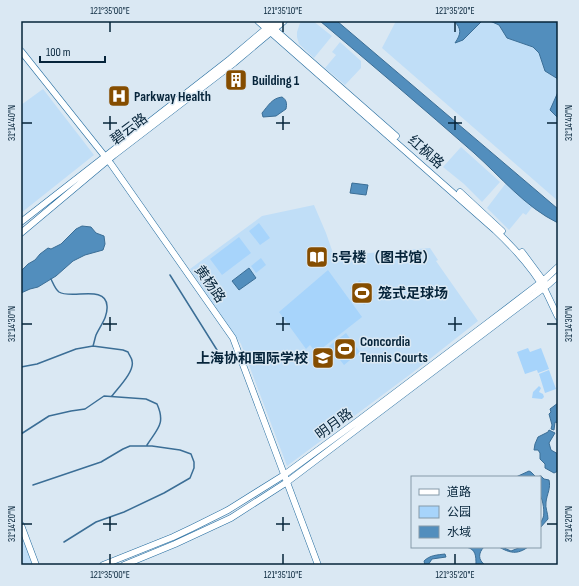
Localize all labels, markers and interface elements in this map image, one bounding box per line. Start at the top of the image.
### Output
text: 121°35'00"E [90,5,130,17]
text: 121°35'10"E [264,5,302,17]
text: 121°35'20"E [435,5,475,17]
scale bar [40,38,105,64]
text: 100 m [46,45,71,60]
building icon: Building 1 [223,67,249,93]
place label: Building 1 [252,72,300,89]
hospital icon: Parkway Health [106,83,132,109]
place label: Parkway Health [134,88,211,105]
text: 31°14'40"N [6,105,18,141]
text: 31°14'40"N [563,105,575,141]
street label: 碧云路 [107,110,151,148]
street label: 红枫路 [405,132,447,172]
library icon: 5号楼（图书馆） [304,244,330,270]
place label: 5号楼（图书馆） [332,249,436,266]
street label: 黄杨路 [191,262,229,306]
sports icon: 笼式足球场 [349,280,375,306]
place label: 笼式足球场 [378,285,448,302]
text: 31°14'30"N [6,306,18,342]
text: 31°14'30"N [563,306,575,342]
place label: Concordia Tennis Courts [360,333,428,366]
sports icon: Concordia Tennis Courts [332,336,358,362]
school or university icon: 上海协和国际学校 [310,345,336,371]
place label: 上海协和国际学校 [196,350,308,367]
street label: 明月路 [312,405,356,443]
legend [411,476,541,548]
text: 道路 [447,485,471,500]
text: 公园 [447,505,471,520]
text: 31°14'20"N [6,506,18,542]
text: 31°14'20"N [563,506,575,542]
text: 水域 [447,525,471,540]
text: 121°35'00"E [90,569,130,581]
text: 121°35'10"E [264,569,302,581]
text: 121°35'20"E [435,569,475,581]

